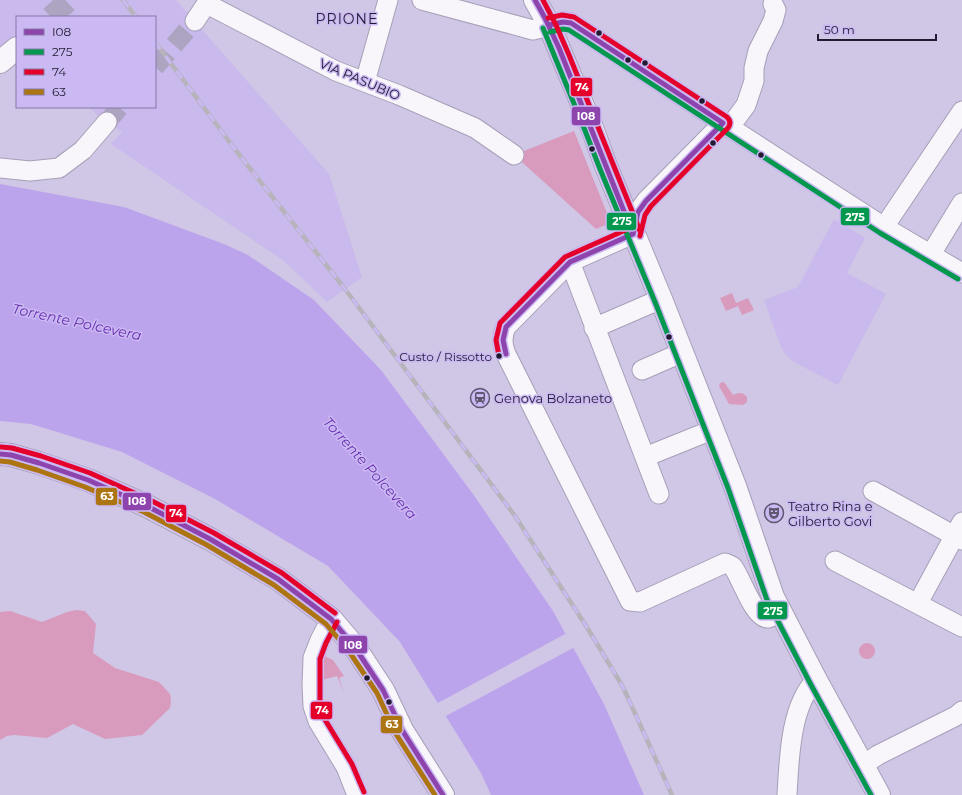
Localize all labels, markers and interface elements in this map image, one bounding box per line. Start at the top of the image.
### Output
district label: PRIONE [316,10,378,28]
legend [16,16,156,108]
scale bar [818,16,936,42]
text: 50 m [824,22,855,37]
text: I08 [52,24,72,39]
unlabelled marker [594,28,604,38]
text: 275 [52,44,73,59]
street label: VIA PASUBIO [317,55,403,103]
unlabelled marker [623,55,633,65]
unlabelled marker [640,58,650,68]
text: 74 [52,64,66,79]
line badge: 74 [570,77,593,97]
text: 74 [575,80,589,94]
text: 63 [52,84,66,99]
unlabelled marker [697,96,707,106]
line badge: I08 [571,106,601,126]
text: I08 [577,109,595,123]
unlabelled marker [708,138,718,148]
unlabelled marker [587,144,597,154]
unlabelled marker [756,150,766,160]
line badge: 275 [840,207,870,226]
text: 275 [845,210,865,224]
line badge: 275 [606,212,637,231]
text: 275 [612,214,632,228]
water label: Torrente Polcevera [11,300,143,344]
unlabelled marker [664,332,674,342]
place label: Custo / Rissotto [399,349,492,364]
marker: Custo / Rissotto [494,351,504,361]
station icon: Genova Bolzaneto [469,387,491,409]
place label: Genova Bolzaneto [494,390,612,406]
water label: Torrente Polcevera [319,413,421,523]
line badge: 63 [95,487,118,506]
text: 63 [100,489,114,503]
line badge: I08 [122,492,152,511]
text: I08 [128,494,146,508]
place label: Teatro Rina e Gilberto Govi [788,498,873,529]
theatre icon: Teatro Rina e Gilberto Govi [763,502,785,524]
line badge: 74 [165,504,187,523]
text: 74 [169,506,183,520]
line badge: 275 [757,601,788,620]
text: 275 [763,604,783,618]
line badge: I08 [338,635,368,654]
text: I08 [344,638,362,652]
unlabelled marker [362,673,372,683]
unlabelled marker [384,697,394,707]
line badge: 74 [310,701,333,720]
text: 74 [315,703,329,717]
line badge: 63 [380,715,403,734]
text: 63 [385,717,399,731]

